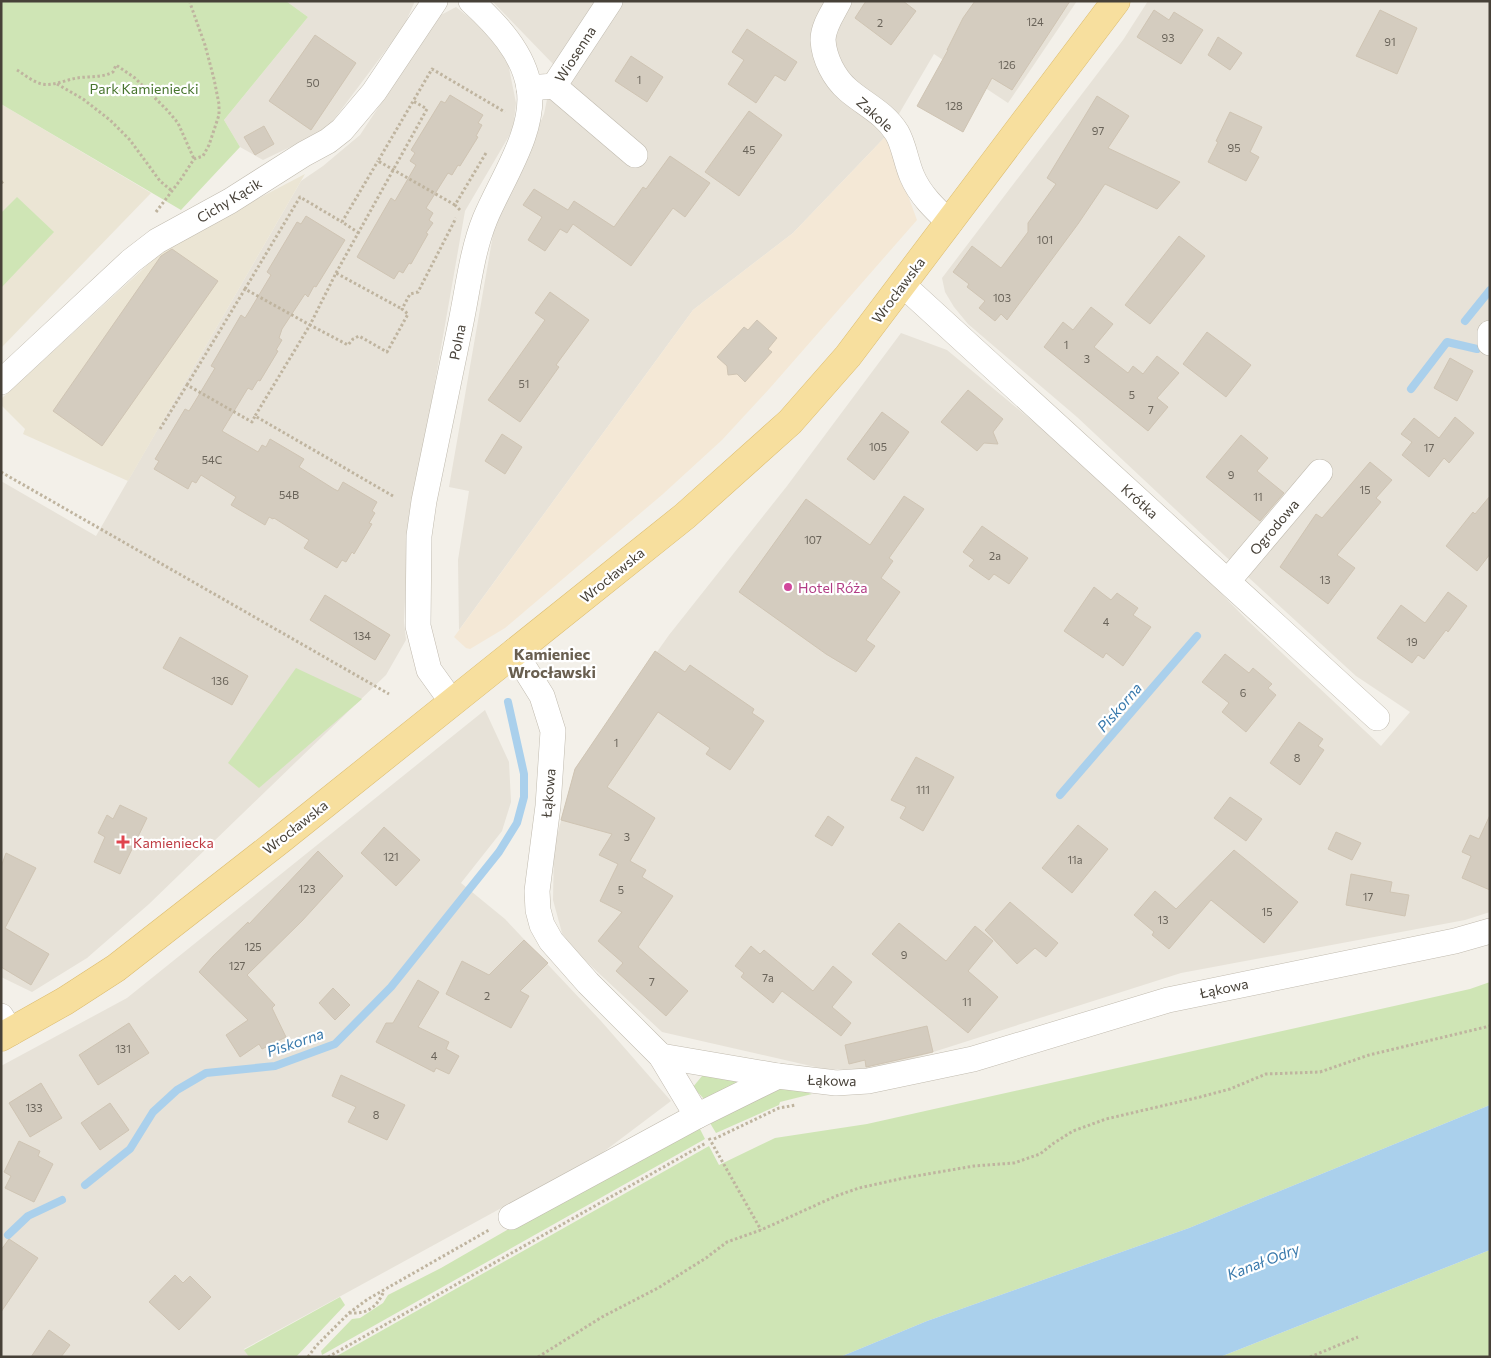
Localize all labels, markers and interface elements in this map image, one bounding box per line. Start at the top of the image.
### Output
house number: 124 [1026,15,1044,28]
house number: 2 [877,16,883,29]
street label: Wiosenna [551,23,599,85]
house number: 93 [1162,31,1174,44]
house number: 91 [1384,35,1396,48]
house number: 126 [998,58,1016,71]
house number: 1 [637,73,641,86]
house number: 50 [306,76,320,89]
park label: Park Kamieniecki [90,80,199,97]
street label: Zakole [853,93,897,135]
house number: 128 [945,99,963,112]
house number: 97 [1092,124,1104,137]
house number: 95 [1228,141,1241,154]
house number: 45 [743,143,755,156]
street label: Cichy Kącik [193,174,265,226]
house number: 101 [1037,233,1053,246]
street label: Wrocławska [868,254,928,326]
house number: 103 [993,291,1011,304]
street label: Polna [445,323,469,361]
house number: 1 [1064,338,1068,351]
house number: 3 [1084,352,1090,365]
house number: 51 [518,377,530,390]
house number: 5 [1129,388,1135,401]
house number: 7 [1148,403,1154,416]
house number: 105 [869,440,887,453]
house number: 17 [1424,441,1434,454]
house number: 54C [202,453,222,466]
house number: 9 [1228,468,1235,481]
street label: Krótka [1118,480,1162,522]
house number: 15 [1359,483,1371,496]
house number: 54B [279,488,299,501]
house number: 11 [1253,490,1263,503]
street label: Ogrodowa [1246,496,1302,558]
house number: 107 [804,533,822,546]
street label: Wrocławska [576,544,648,606]
house number: 2a [989,549,1001,562]
house number: 13 [1320,573,1330,586]
place label: Hotel Róża [798,579,868,596]
marker: Hotel Róża [782,581,794,593]
house number: 4 [1103,615,1110,628]
house number: 134 [353,629,371,642]
house number: 19 [1406,635,1418,648]
district label: Kamieniec Wrocławski [508,644,596,681]
house number: 136 [211,674,229,687]
water label: Piskorna [1093,679,1145,735]
house number: 6 [1240,686,1247,699]
house number: 1 [614,736,618,749]
house number: 8 [1294,751,1301,764]
street label: Łąkowa [537,768,559,819]
house number: 111 [916,783,930,796]
street label: Wrocławska [259,796,331,858]
house number: 3 [624,830,630,843]
place label: Kamieniecka [133,834,214,851]
marker: Kamieniecka [117,836,129,848]
house number: 121 [383,850,399,863]
house number: 11a [1067,853,1083,866]
house number: 123 [298,882,316,895]
house number: 5 [618,883,624,896]
house number: 17 [1363,890,1373,903]
house number: 15 [1261,905,1273,918]
house number: 13 [1158,913,1168,926]
house number: 125 [244,940,262,953]
house number: 9 [901,948,908,961]
house number: 127 [229,959,245,972]
house number: 7a [762,971,774,984]
house number: 7 [649,975,655,988]
street label: Łąkowa [1197,975,1250,1002]
house number: 2 [484,989,490,1002]
house number: 11 [962,995,972,1008]
water label: Piskorna [264,1024,326,1060]
house number: 131 [115,1042,131,1055]
house number: 4 [431,1049,438,1062]
street label: Łąkowa [806,1071,857,1089]
house number: 133 [25,1101,43,1114]
house number: 8 [373,1108,380,1121]
water label: Kanał Odry [1224,1238,1303,1283]

